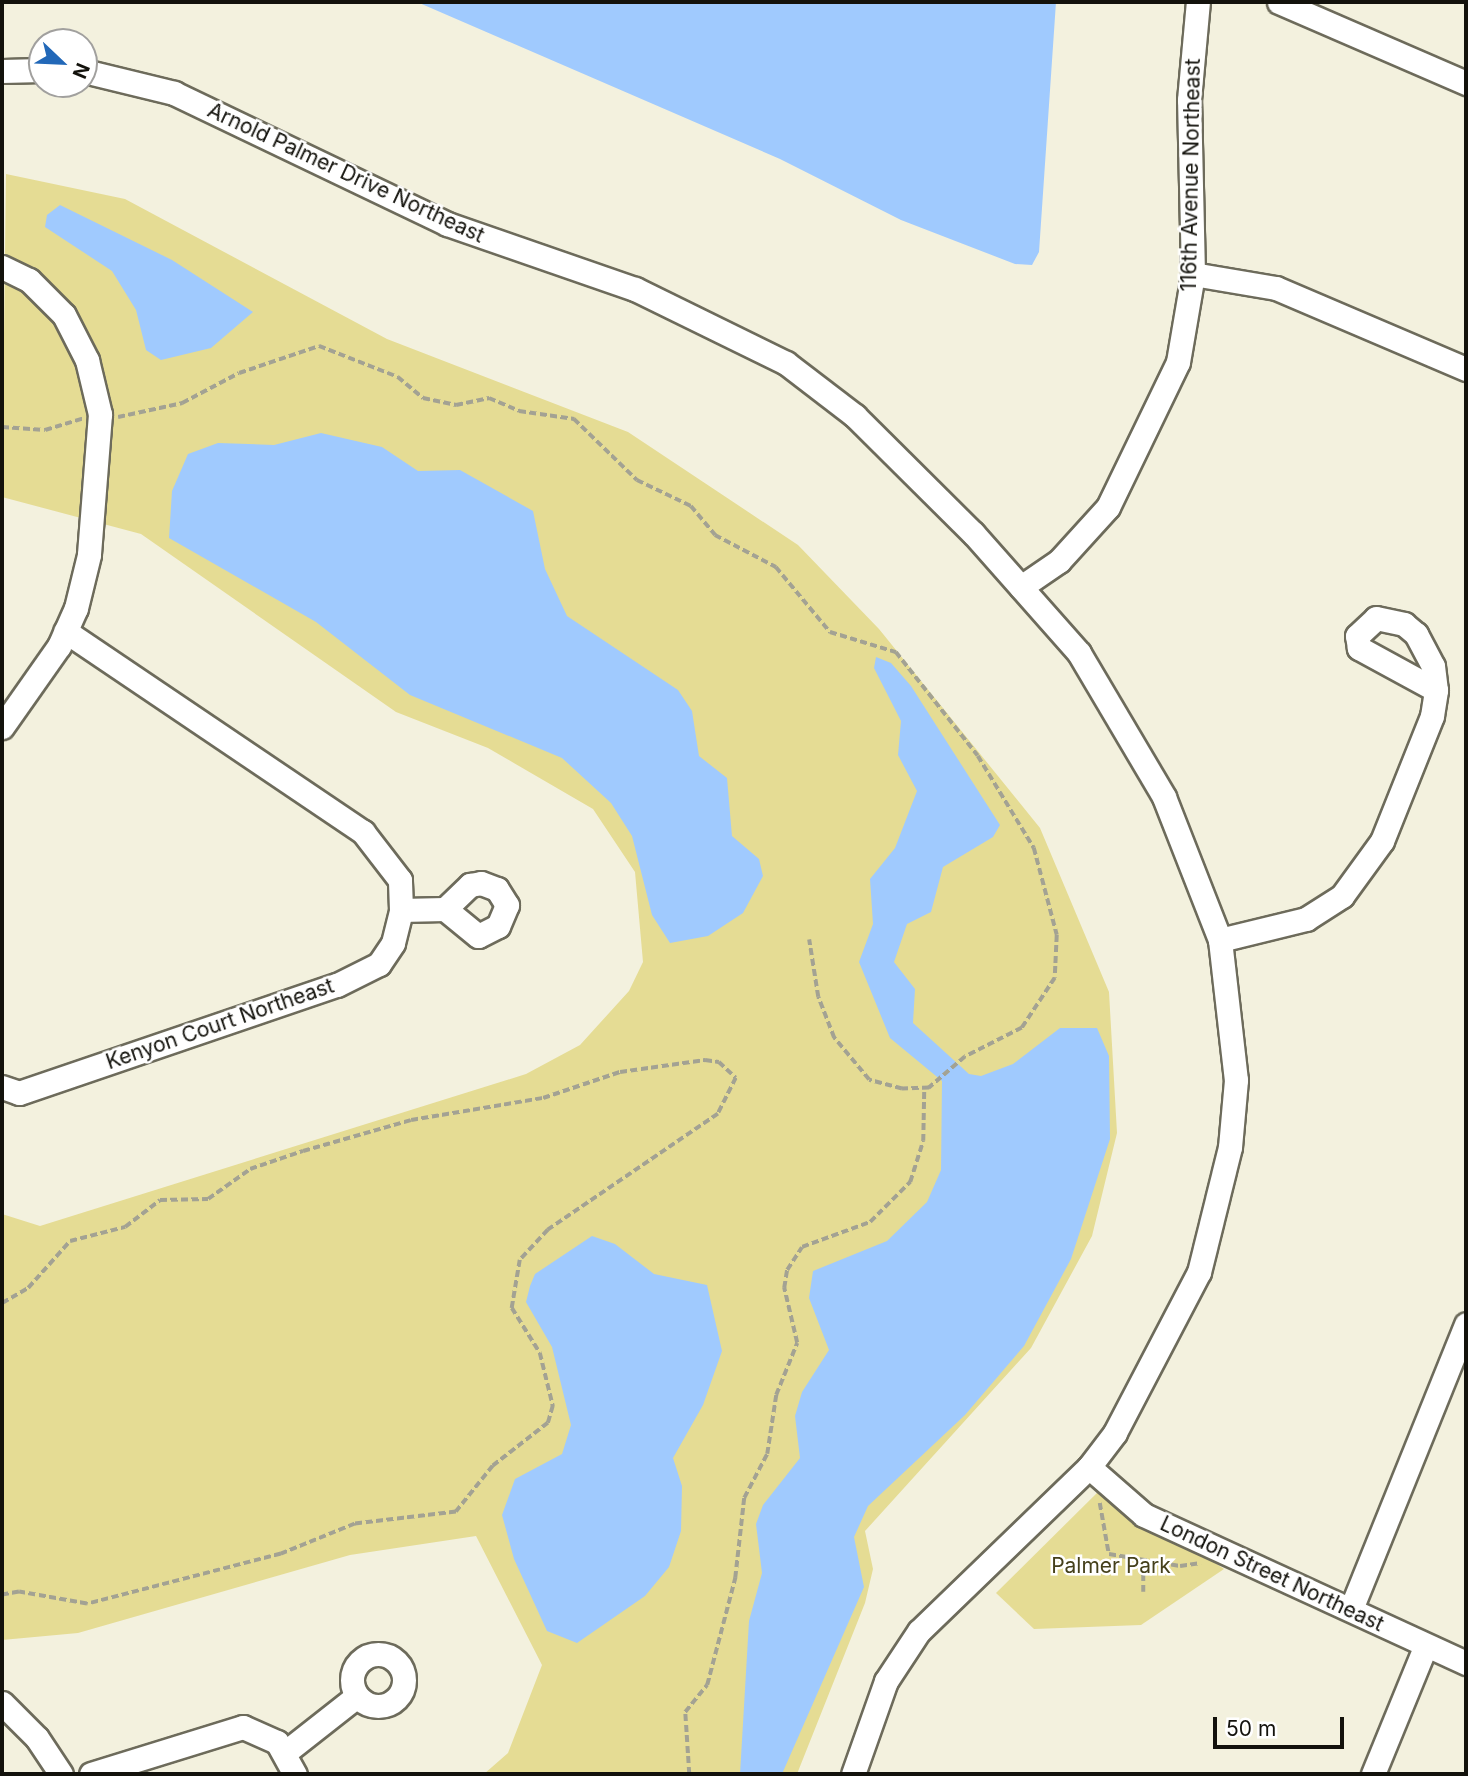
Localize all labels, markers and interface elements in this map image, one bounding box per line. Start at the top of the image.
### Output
north arrow [28,28,98,98]
street label: 116th Avenue Northeast [1176,58,1206,292]
text: N [68,59,94,82]
street label: Arnold Palmer Drive Northeast [204,98,488,248]
street label: Kenyon Court Northeast [103,973,337,1075]
street label: London Street Northeast [1156,1511,1388,1637]
park label: Palmer Park [1051,1553,1171,1579]
scale bar [1216,1702,1347,1746]
text: 50 m [1226,1716,1276,1741]

